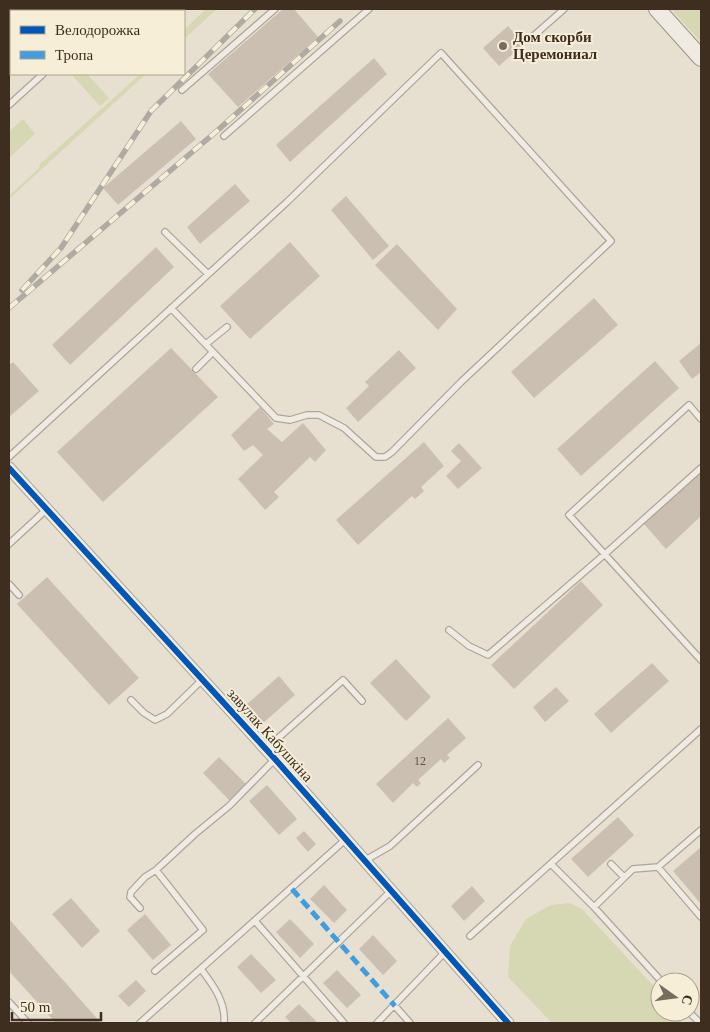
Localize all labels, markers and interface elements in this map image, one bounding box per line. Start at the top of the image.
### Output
legend [10,10,185,75]
text: Велодорожка [55,22,140,38]
place label: Дом скорби Церемониал [513,29,598,62]
marker: Дом скорби Церемониал [497,40,509,52]
text: Тропа [55,47,94,63]
street label: завулак Кабушкіна [224,685,316,785]
house number: 12 [414,754,426,768]
north arrow [650,972,700,1022]
scale bar [12,990,101,1022]
text: С [679,993,696,1007]
text: 50 m [20,999,51,1015]

